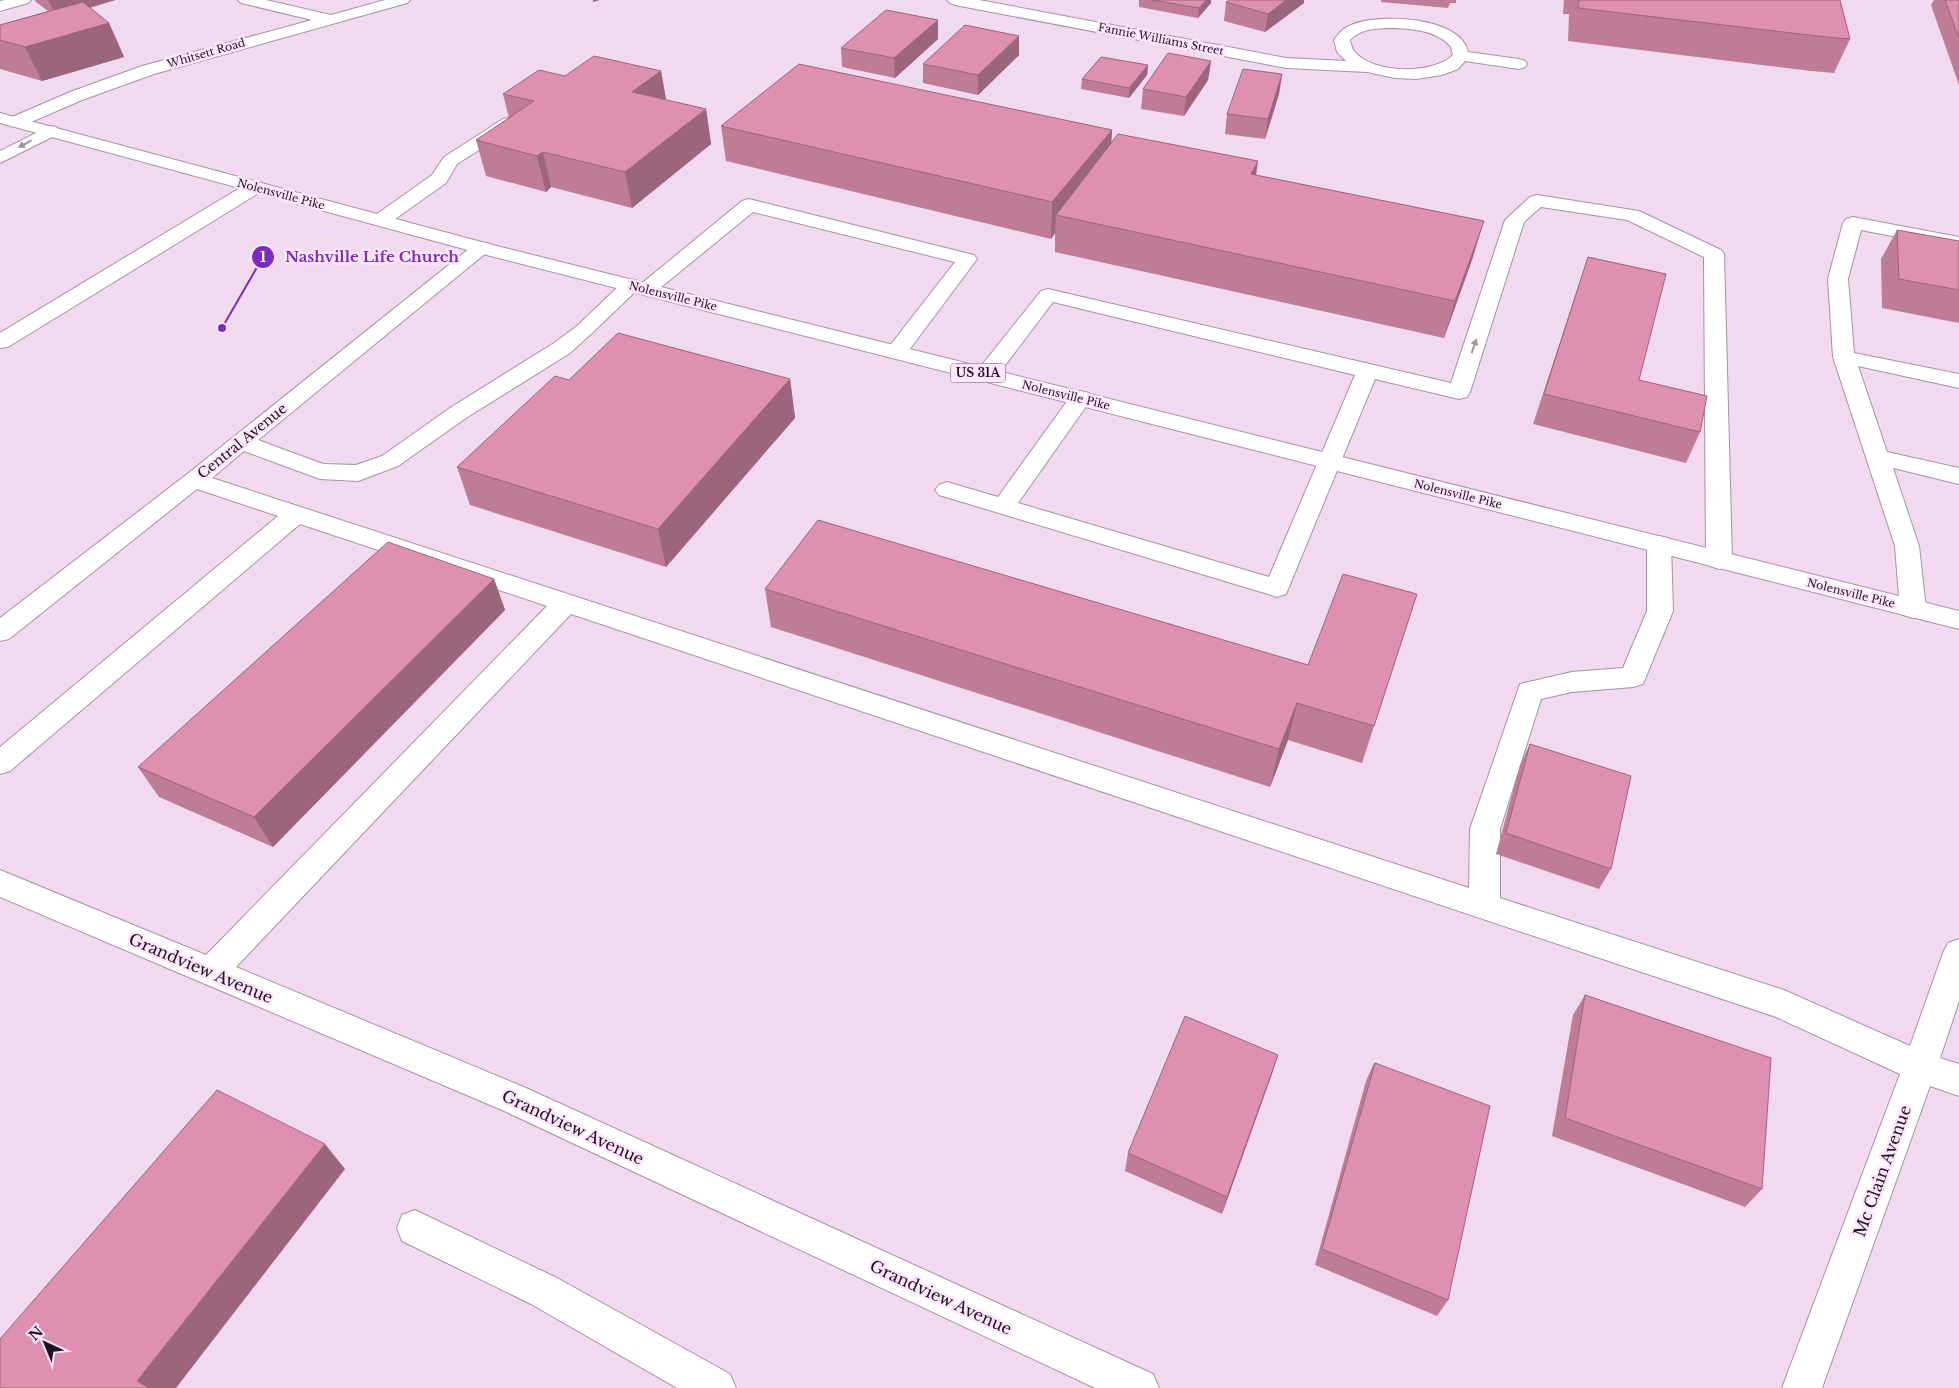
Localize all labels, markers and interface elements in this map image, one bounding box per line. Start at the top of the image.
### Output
street label: Fannie Williams Street [1097,20,1226,58]
street label: Whitsett Road [164,35,247,71]
one-way arrow [17,140,32,148]
street label: Nolensville Pike [236,176,326,212]
callout: Nashville Life Church [250,242,469,272]
text: 1 [260,247,267,266]
text: Nashville Life Church [285,247,459,266]
street label: Nolensville Pike [628,278,718,314]
one-way arrow [1470,338,1478,353]
road number: US 31A [950,363,1006,382]
street label: Nolensville Pike [1021,377,1111,413]
street label: Central Avenue [194,399,290,483]
street label: Nolensville Pike [1413,476,1503,512]
street label: Nolensville Pike [1806,575,1896,611]
street label: Grandview Avenue [126,929,276,1007]
street label: Grandview Avenue [499,1085,647,1169]
street label: Mc Clain Avenue [1849,1103,1915,1239]
street label: Grandview Avenue [867,1255,1015,1339]
north arrow [20,1318,70,1368]
text: N [25,1323,47,1345]

